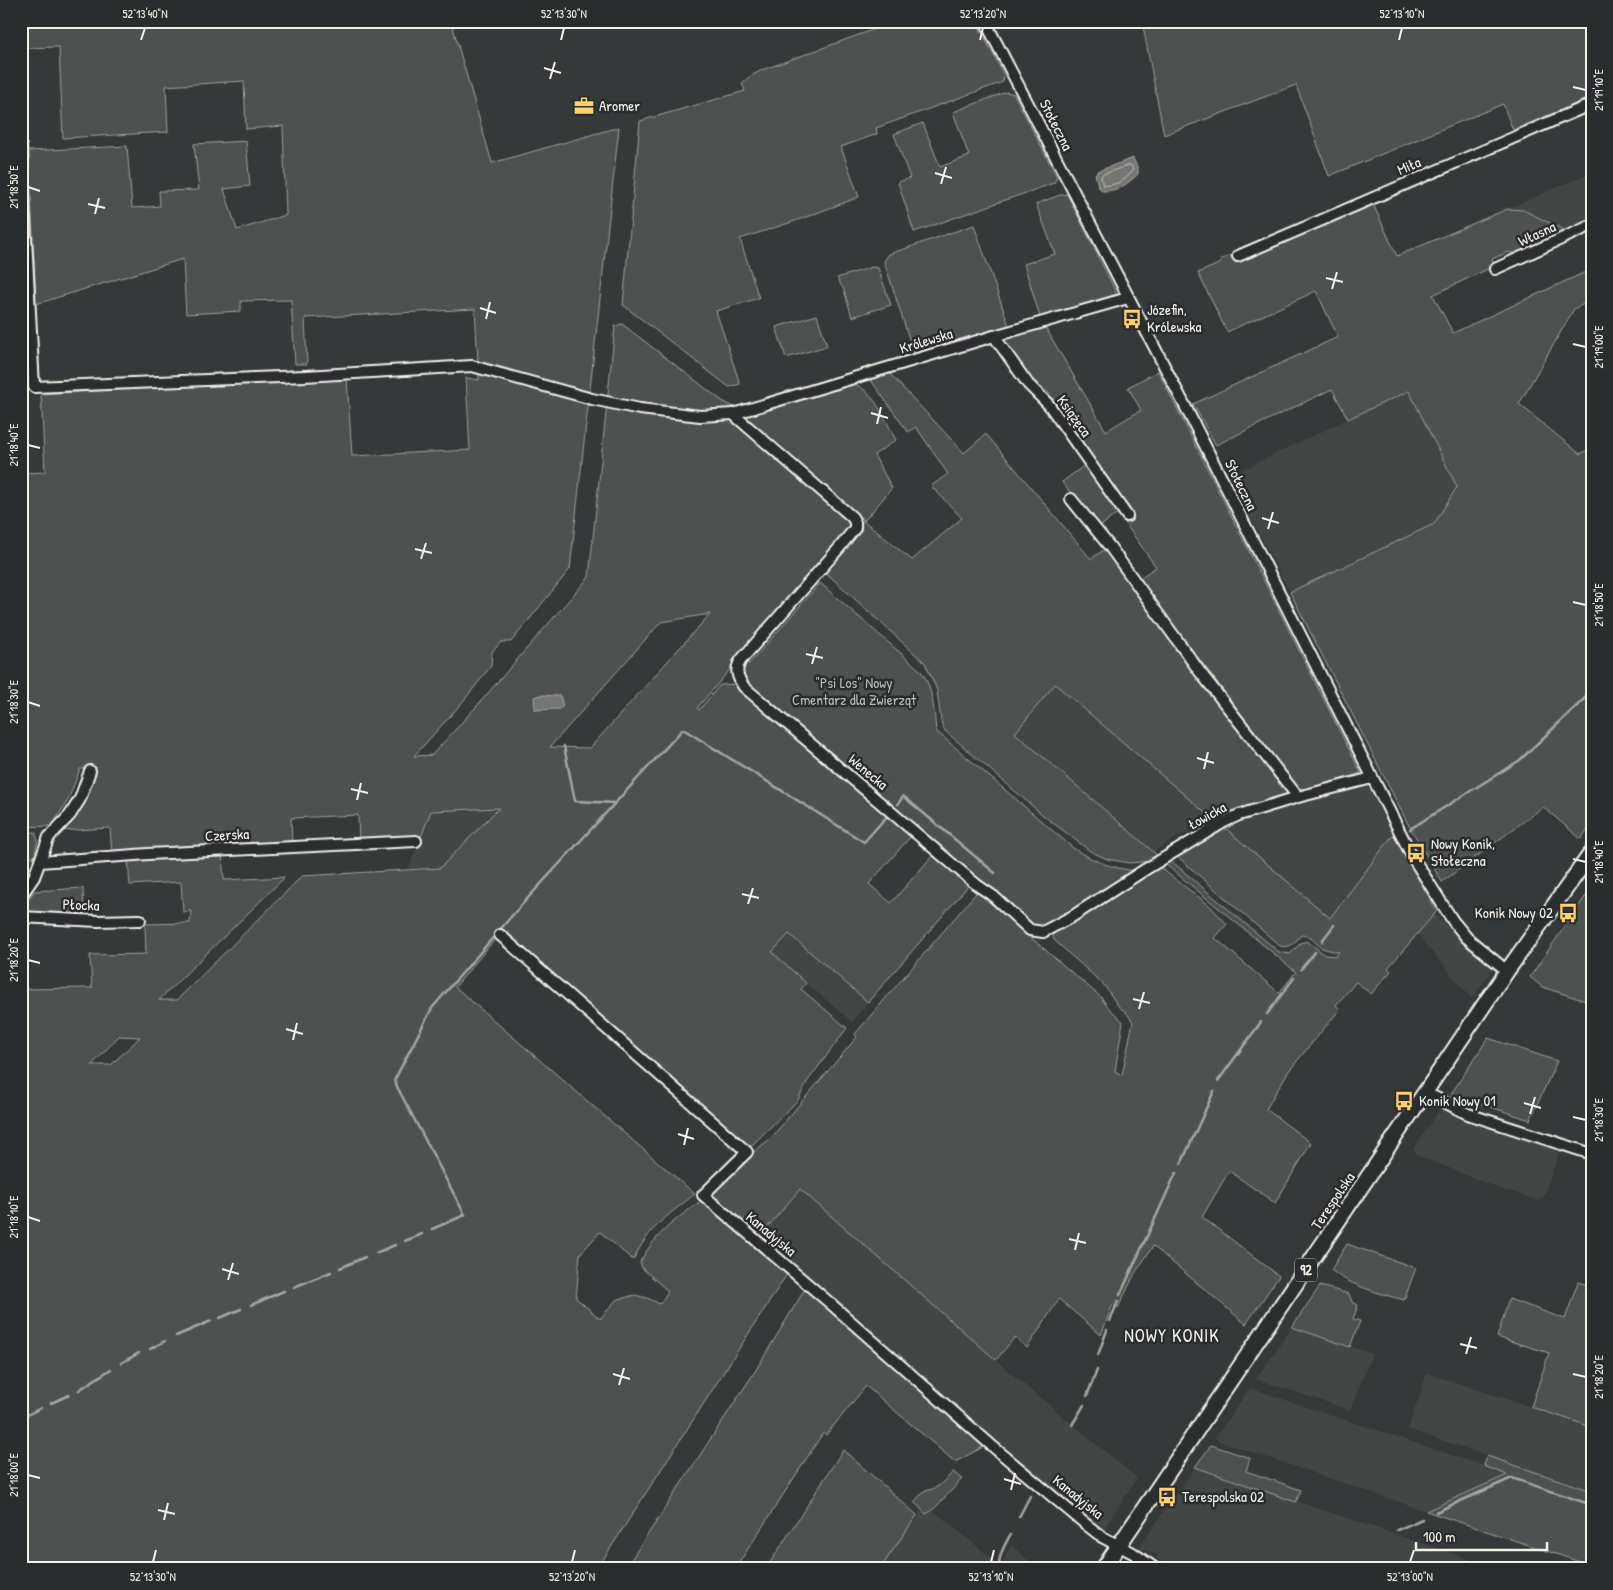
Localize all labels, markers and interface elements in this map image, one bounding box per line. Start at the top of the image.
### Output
text: 52°13'40"N [122,5,168,22]
text: 52°13'30"N [541,5,587,22]
text: 52°13'20"N [960,5,1006,22]
text: 52°13'10"N [1380,5,1424,22]
text: 21°19'10"E [1590,68,1607,111]
office icon: Aromer [573,95,595,117]
place label: Aromer [599,95,640,116]
street label: Stołeczna [1035,96,1078,154]
street label: Miła [1394,151,1424,180]
text: 21°18'50"E [5,164,22,209]
street label: Własna [1515,216,1559,251]
place label: Józefin, Królewska [1147,299,1202,337]
bus stop icon: Józefin, Królewska [1121,308,1143,330]
street label: Królewska [897,322,955,359]
text: 21°19'00"E [1590,325,1607,369]
street label: Książęca [1052,391,1097,441]
text: 21°18'40"E [5,423,22,467]
street label: Stołeczna [1220,456,1263,514]
text: 21°18'50"E [1590,582,1607,627]
park label: "Psi Los" Nowy Cmentarz dla Zwierząt [792,672,917,710]
text: 21°18'30"E [5,679,22,724]
street label: Wenecka [844,749,893,794]
street label: Łowicka [1184,796,1230,835]
street label: Czerska [204,823,250,846]
place label: Nowy Konik, Stołeczna [1431,833,1495,871]
text: 21°18'40"E [1590,840,1607,884]
bus stop icon: Nowy Konik, Stołeczna [1405,842,1427,864]
street label: Płocka [62,893,100,916]
place label: Konik Nowy 02 [1475,902,1553,923]
bus stop icon: Konik Nowy 02 [1557,902,1579,924]
text: 21°18'20"E [5,937,22,982]
bus stop icon: Konik Nowy 01 [1393,1090,1415,1112]
place label: Konik Nowy 01 [1419,1090,1496,1111]
text: 21°18'30"E [1590,1097,1607,1142]
street label: Terespolska [1306,1168,1359,1233]
text: 21°18'10"E [5,1195,22,1238]
street label: Kanadyjska [742,1206,801,1261]
road number: 92 [1295,1258,1317,1282]
district label: NOWY KONIK [1124,1323,1220,1348]
text: 21°18'20"E [1590,1354,1607,1399]
text: 21°18'00"E [5,1452,22,1497]
street label: Kanadyjska [1048,1470,1108,1524]
bus stop icon: Terespolska 02 [1156,1486,1178,1508]
place label: Terespolska 02 [1182,1486,1264,1507]
scale bar [1416,1520,1547,1552]
text: 100 m [1423,1526,1456,1547]
text: 52°13'30"N [130,1568,176,1585]
text: 52°13'20"N [549,1568,595,1585]
text: 52°13'10"N [969,1568,1013,1585]
text: 52°13'00"N [1387,1568,1433,1585]

